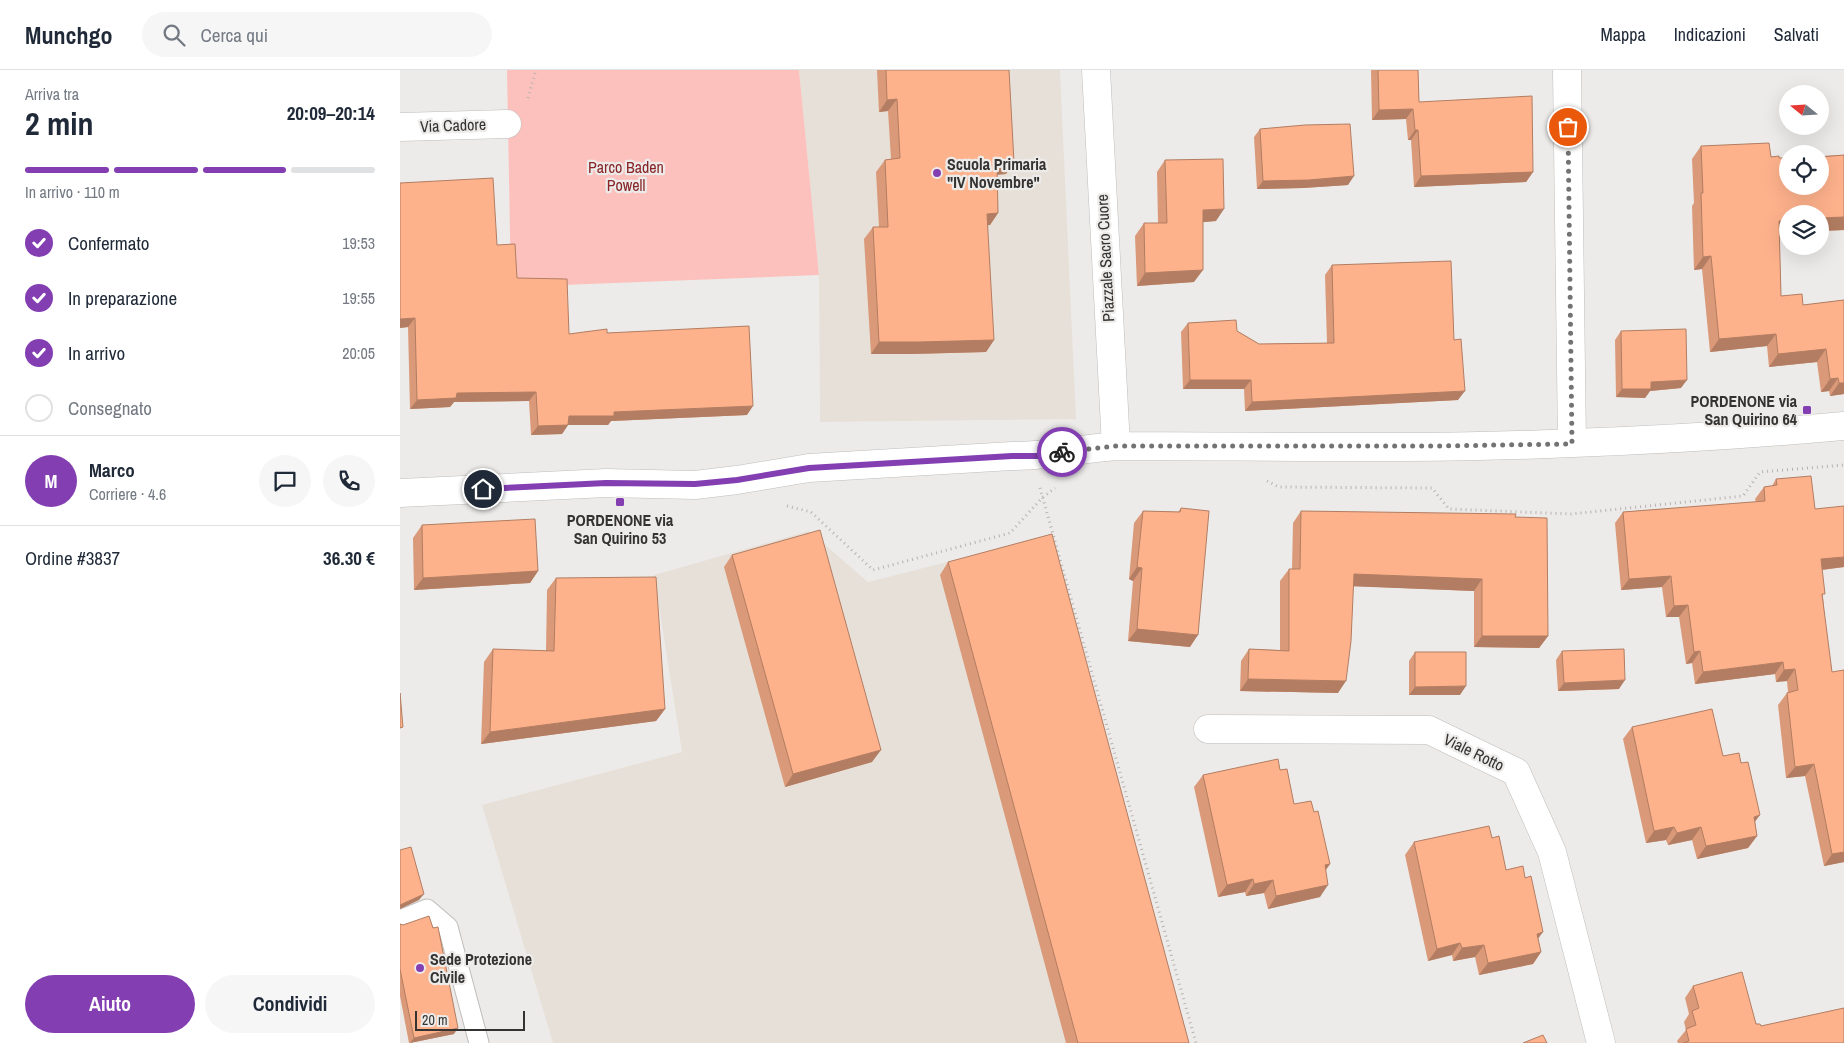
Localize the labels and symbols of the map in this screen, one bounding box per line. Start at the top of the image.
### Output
north arrow [1779,85,1829,135]
pin [1547,106,1589,148]
street label: Via Cadore [420,113,486,137]
place label: Scuola Primaria "IV Novembre" [947,153,1047,193]
park label: Parco Baden Powell [588,156,664,196]
marker: Scuola Primaria "IV Novembre" [931,167,943,179]
street label: Piazzale Sacro Cuore [1091,194,1119,322]
place label: PORDENONE via San Quirino 64 [1691,390,1798,430]
marker: PORDENONE via San Quirino 64 [1801,404,1813,416]
courier [1037,427,1087,477]
pin [462,468,504,510]
marker: PORDENONE via San Quirino 53 [614,496,626,508]
place label: PORDENONE via San Quirino 53 [567,509,674,549]
street label: Viale Rotto [1440,728,1508,776]
place label: Sede Protezione Civile [430,948,532,988]
marker: Sede Protezione Civile [414,962,426,974]
scale bar [415,1008,525,1031]

